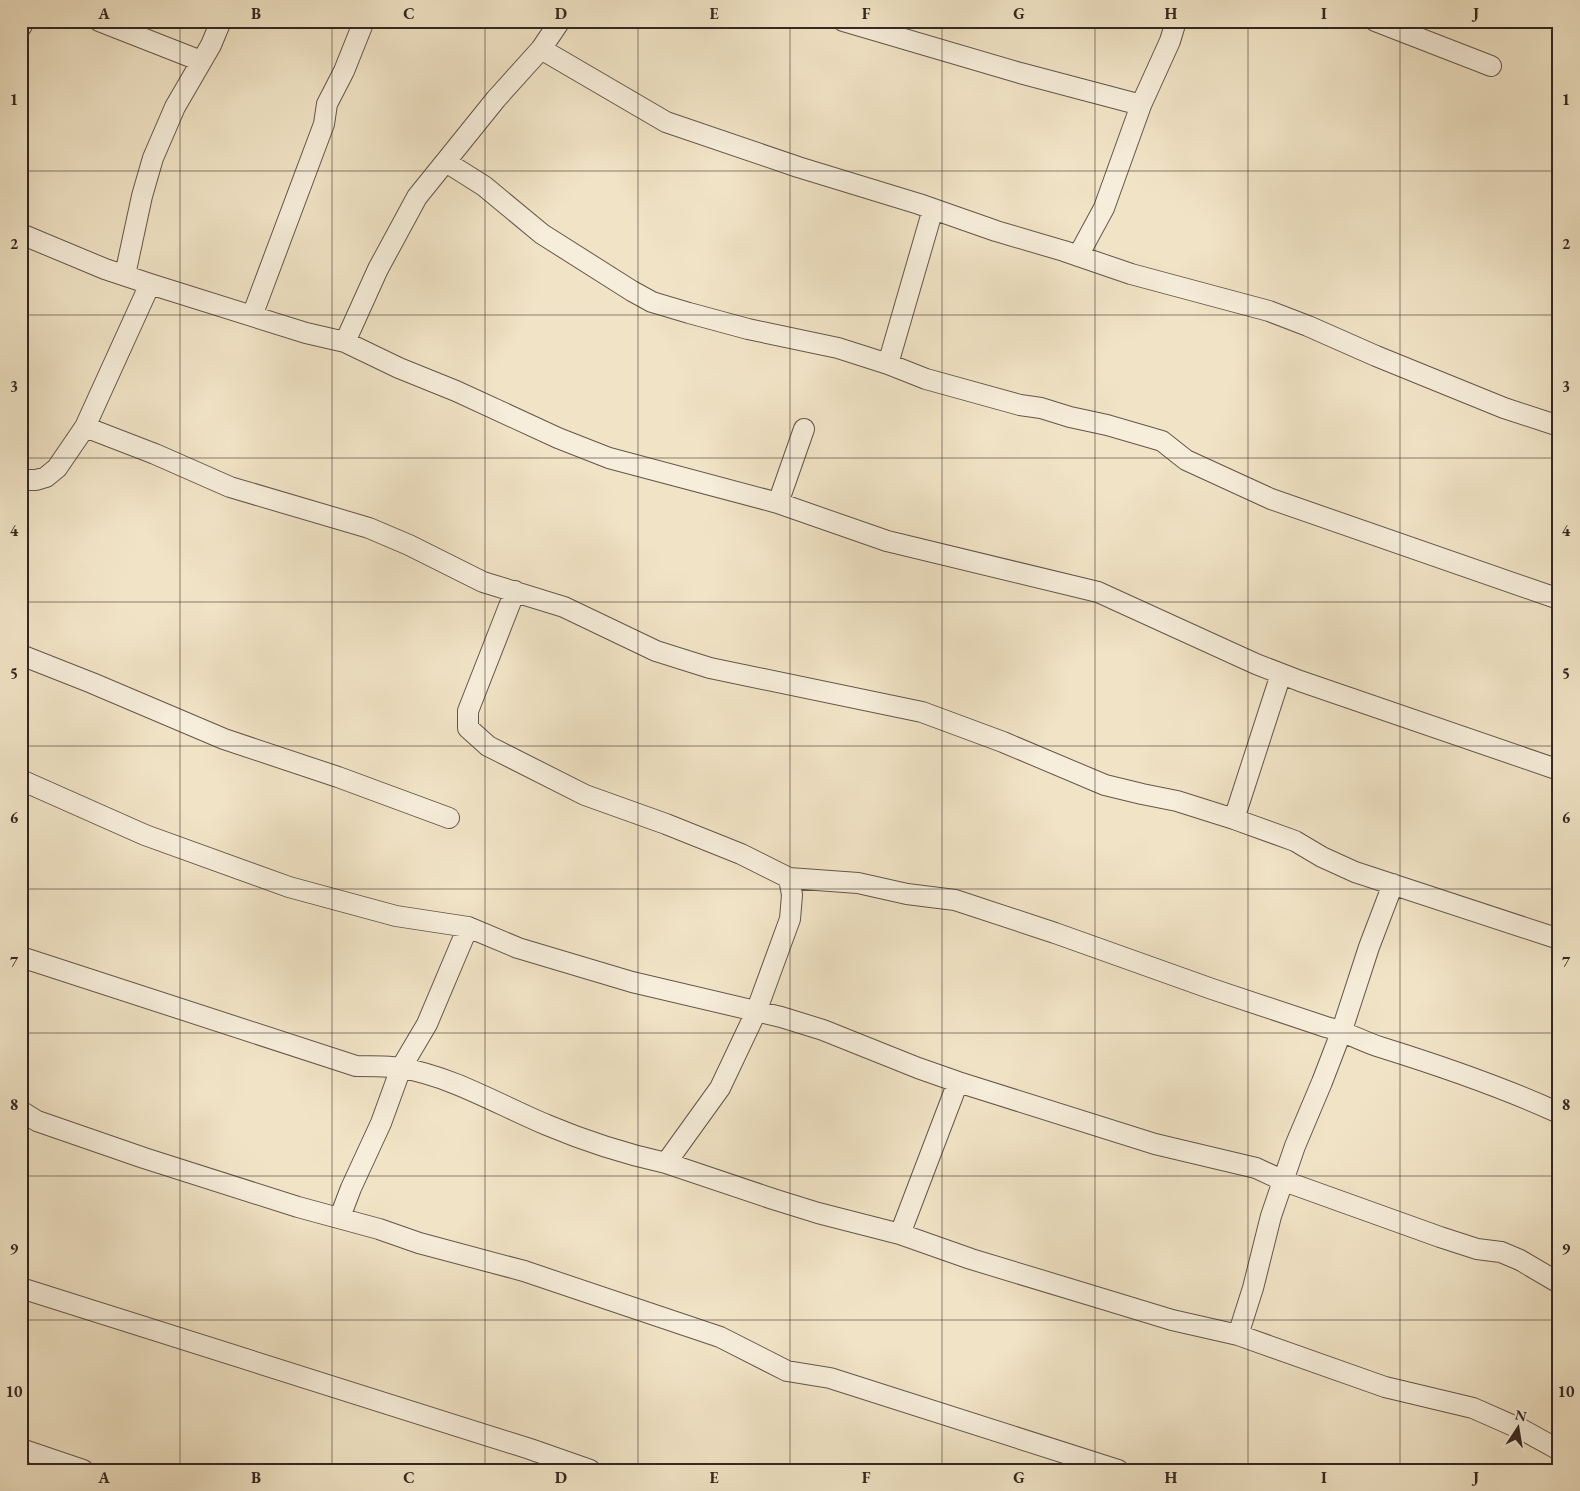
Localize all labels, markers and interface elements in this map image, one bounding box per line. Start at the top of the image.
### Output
text: A [97,3,110,24]
text: B [251,3,261,24]
text: C [403,3,415,24]
text: D [555,3,567,24]
text: E [709,3,719,24]
text: F [862,3,871,24]
text: G [1013,3,1025,24]
text: H [1165,3,1178,24]
text: I [1321,3,1327,24]
text: J [1471,3,1479,24]
text: 1 [10,89,18,110]
text: 1 [1562,89,1570,110]
text: 2 [10,233,19,254]
text: 2 [1562,233,1571,254]
text: 3 [10,376,18,397]
text: 3 [1562,376,1570,397]
text: 4 [10,520,19,541]
text: 4 [1562,520,1571,541]
text: 5 [10,663,18,684]
text: 5 [1562,663,1570,684]
text: 6 [10,807,19,828]
text: 6 [1562,807,1571,828]
text: 7 [10,951,19,972]
text: 7 [1562,951,1571,972]
text: 8 [10,1094,18,1115]
text: 8 [1562,1094,1570,1115]
text: 9 [10,1238,19,1259]
text: 9 [1562,1238,1571,1259]
text: 10 [6,1381,23,1402]
text: 10 [1558,1381,1575,1402]
north arrow [1492,1404,1542,1454]
text: N [1513,1405,1529,1425]
text: A [97,1467,110,1488]
text: B [251,1467,261,1488]
text: C [403,1467,415,1488]
text: D [555,1467,567,1488]
text: E [709,1467,719,1488]
text: F [862,1467,871,1488]
text: G [1013,1467,1025,1488]
text: H [1165,1467,1178,1488]
text: I [1321,1467,1327,1488]
text: J [1471,1467,1479,1488]

